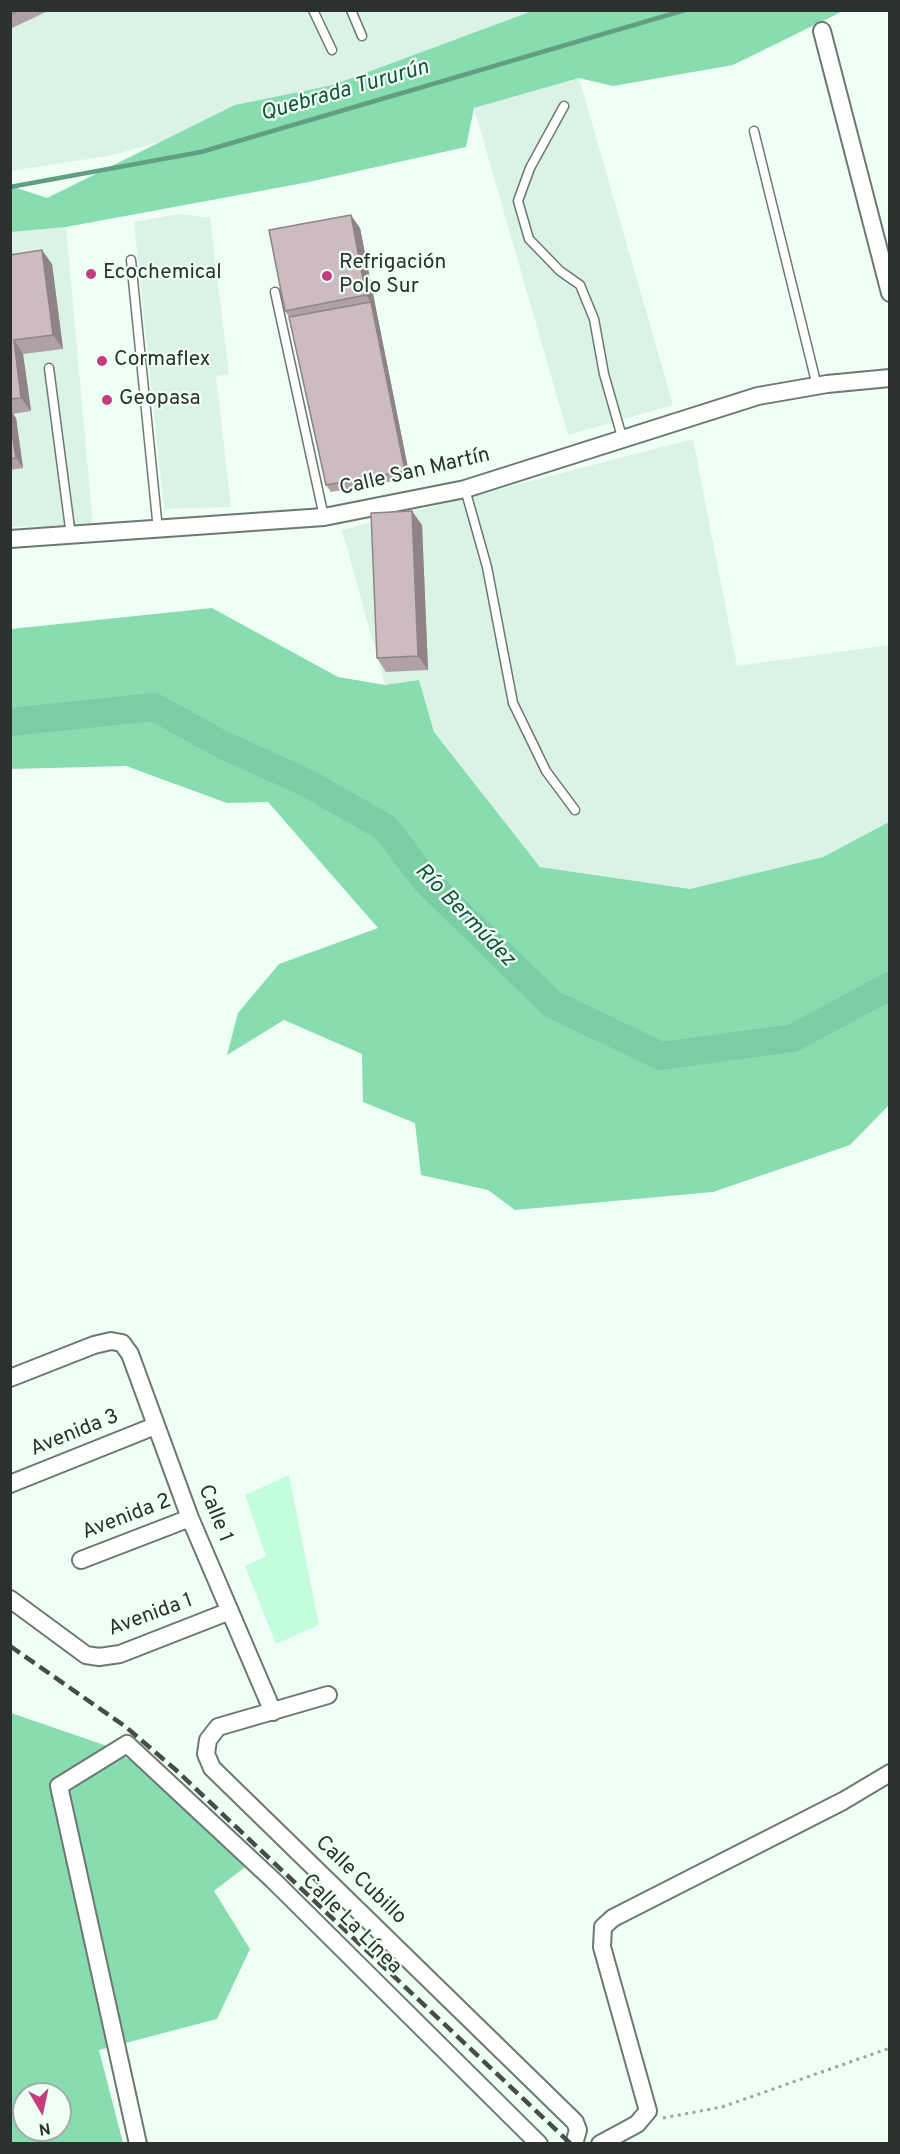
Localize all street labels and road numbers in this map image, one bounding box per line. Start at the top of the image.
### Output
street label: Calle San Martín [337,443,493,503]
street label: Avenida 3 [27,1405,123,1463]
street label: Calle 1 [191,1482,237,1546]
street label: Avenida 2 [79,1490,175,1546]
street label: Avenida 1 [105,1589,197,1643]
street label: Calle Cubillo [309,1831,411,1931]
street label: Calle La Línea [296,1870,406,1980]

